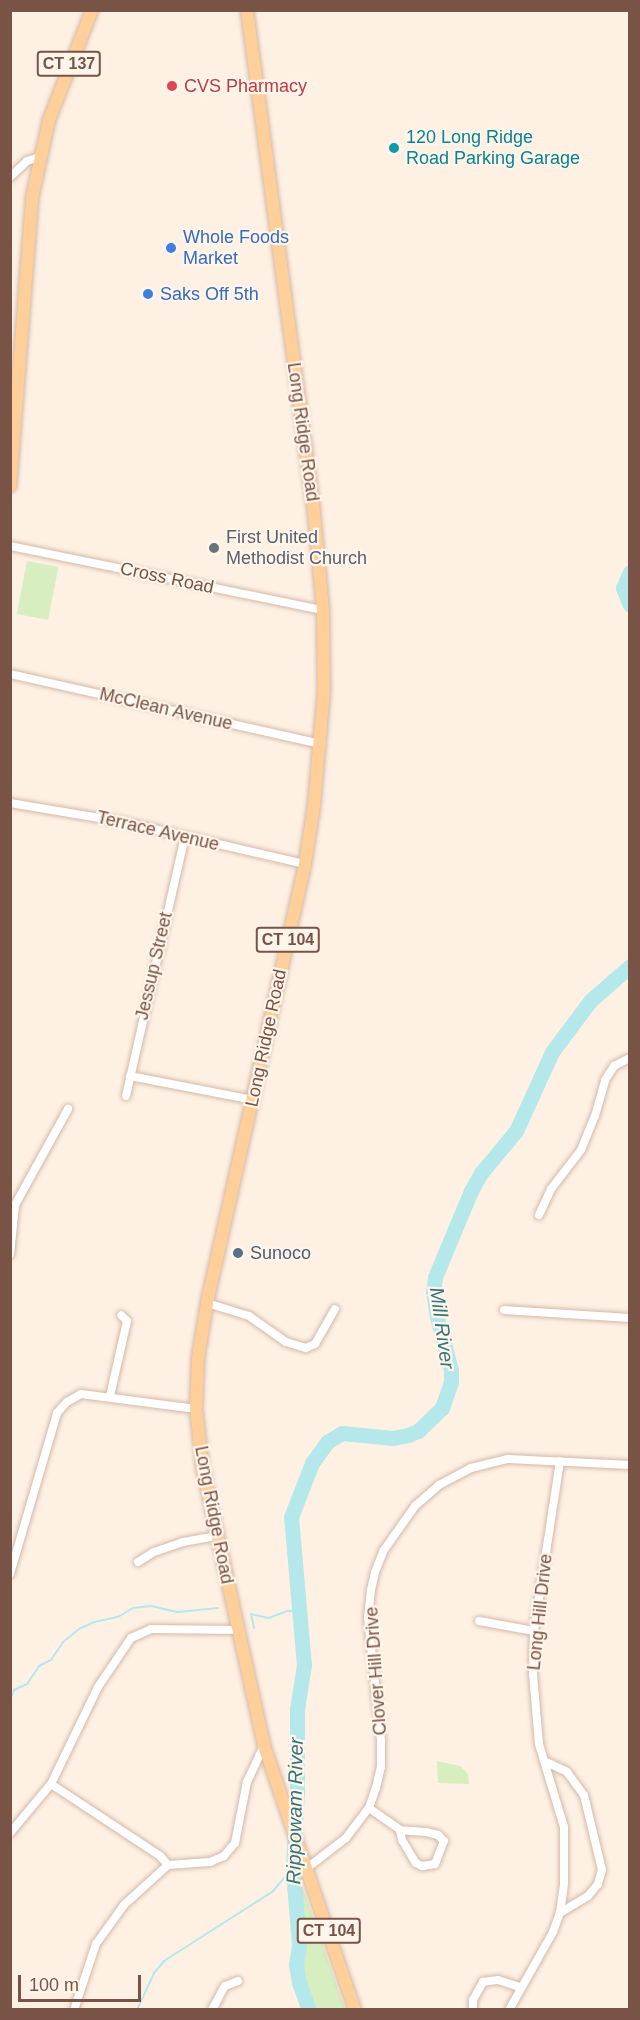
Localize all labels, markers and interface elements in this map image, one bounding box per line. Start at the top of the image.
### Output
road number: CT 137 [36,51,102,77]
place label: CVS Pharmacy [184,75,307,97]
marker: CVS Pharmacy [165,79,179,93]
place label: 120 Long Ridge Road Parking Garage [406,127,580,170]
marker: 120 Long Ridge Road Parking Garage [387,141,401,155]
place label: Whole Foods Market [183,227,289,270]
marker: Whole Foods Market [164,241,178,255]
place label: Saks Off 5th [160,283,259,305]
marker: Saks Off 5th [141,287,155,301]
street label: Long Ridge Road [283,361,323,503]
place label: First United Methodist Church [226,527,367,570]
marker: First United Methodist Church [207,541,221,555]
street label: Cross Road [118,558,216,598]
street label: McClean Avenue [97,683,235,735]
street label: Terrace Avenue [94,806,222,856]
street label: Jessup Street [131,910,177,1022]
road number: CT 104 [255,927,321,953]
street label: Long Ridge Road [241,967,291,1109]
place label: Sunoco [250,1242,311,1264]
marker: Sunoco [231,1246,245,1260]
water label: Mill River [424,1286,460,1370]
street label: Long Ridge Road [190,1444,238,1586]
street label: Long Hill Drive [523,1553,557,1671]
street label: Clover Hill Drive [361,1606,391,1736]
water label: Rippowam River [282,1737,308,1885]
road number: CT 104 [296,1918,362,1944]
scale bar [21,1963,144,2001]
text: 100 m [29,1975,79,1995]

